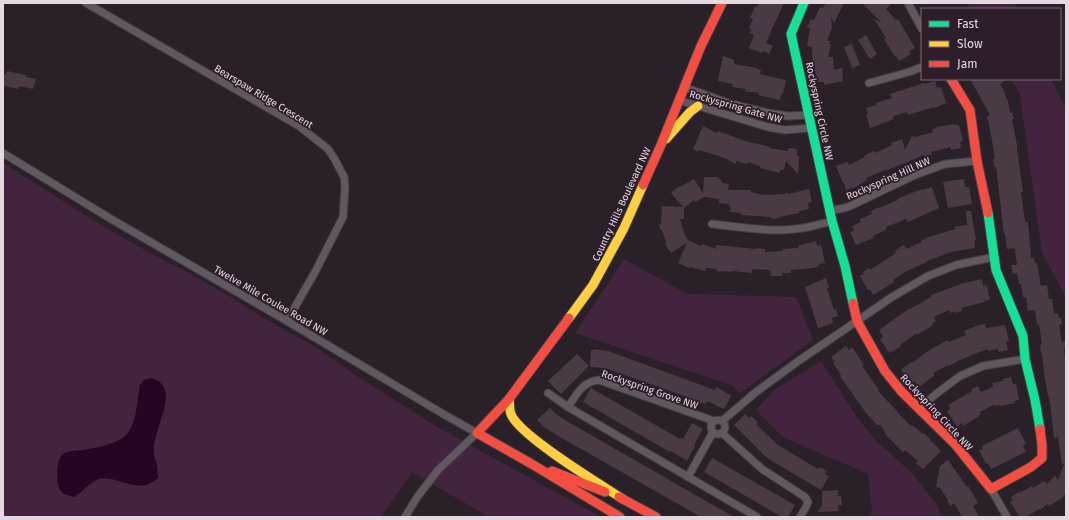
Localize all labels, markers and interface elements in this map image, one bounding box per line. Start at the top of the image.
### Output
legend [921,8,1061,80]
text: Fast [957,17,979,31]
text: Slow [957,37,983,51]
text: Jam [957,57,977,71]
street label: Rockyspring Circle NW [803,61,835,162]
street label: Bearspaw Ridge Crescent [212,63,315,131]
street label: Rockyspring Gate NW [688,88,784,126]
street label: Country Hills Boulevard NW [590,145,654,263]
street label: Rockyspring Hill NW [845,155,933,203]
street label: Twelve Mile Coulee Road NW [212,263,330,339]
street label: Rockyspring Grove NW [600,368,700,412]
street label: Rockyspring Circle NW [898,372,975,454]

